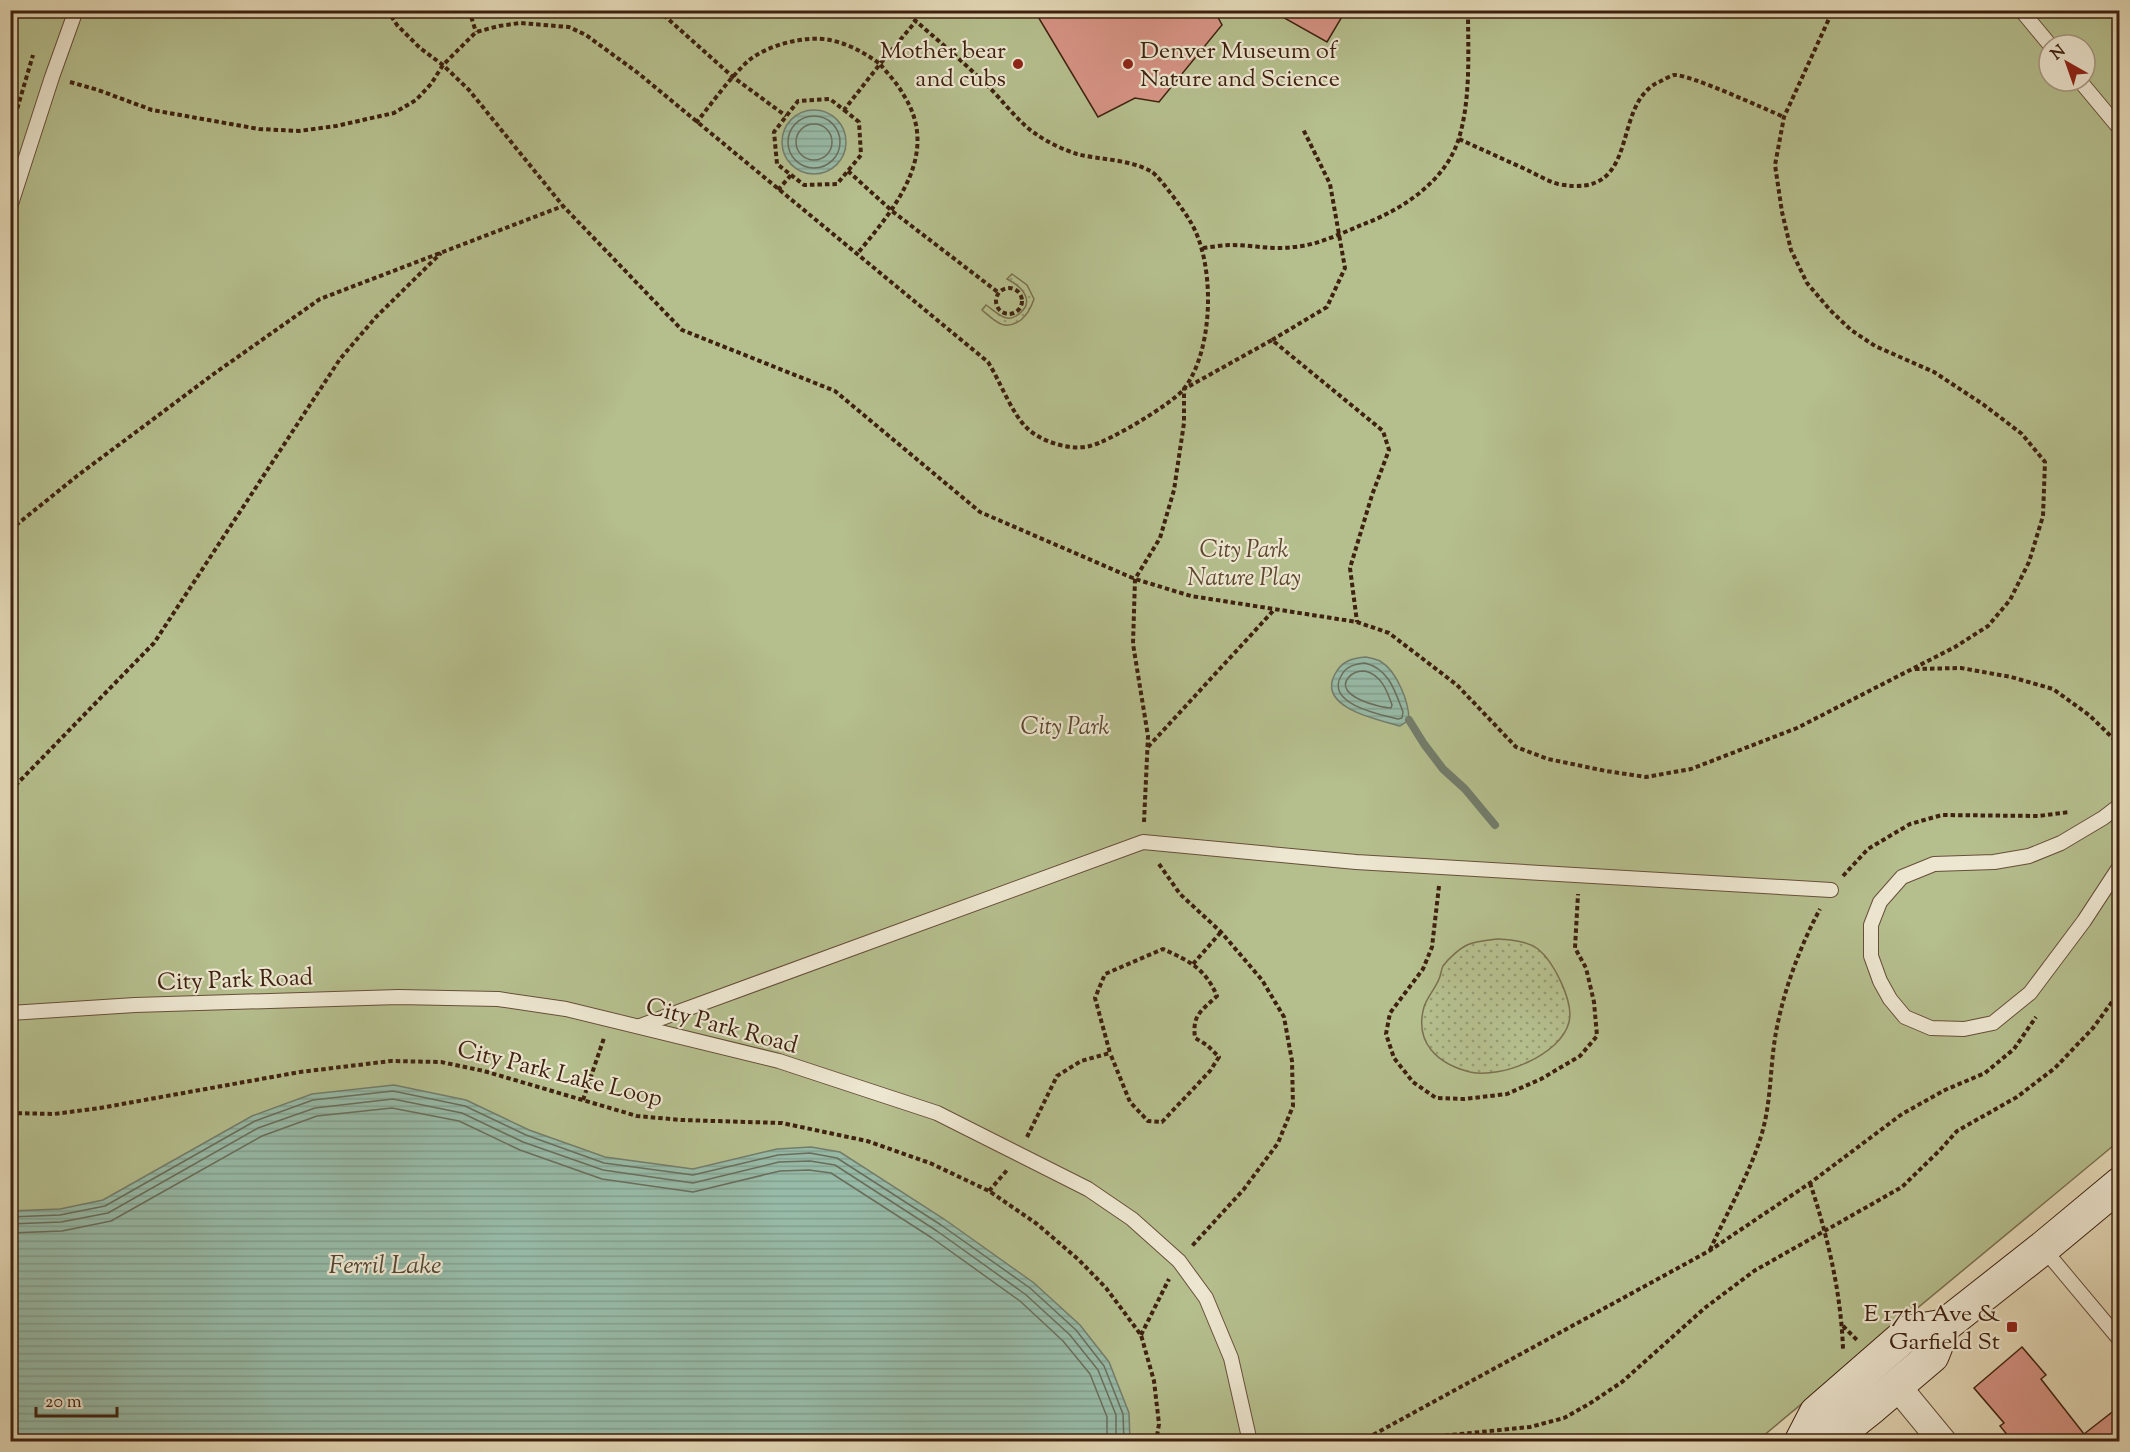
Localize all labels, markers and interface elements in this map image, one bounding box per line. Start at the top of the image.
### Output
north arrow [2037,33,2097,93]
place label: Mother bear and cubs [880,35,1006,97]
place label: Denver Museum of Nature and Science [1140,35,1340,97]
text: N [2047,40,2071,66]
marker: Mother bear and cubs [1011,57,1025,71]
marker: Denver Museum of Nature and Science [1121,57,1135,71]
park label: City Park Nature Play [1187,534,1301,596]
park label: City Park [1021,711,1110,745]
street label: City Park Road [157,961,314,1001]
street label: City Park Road [642,990,802,1064]
street label: City Park Lake Loop [453,1033,666,1117]
water label: Ferril Lake [329,1248,441,1285]
place label: E 17th Ave & Garfield St [1864,1298,2000,1360]
marker: E 17th Ave & Garfield St [2005,1320,2019,1334]
scale bar [36,1380,117,1418]
text: 20 m [45,1390,82,1416]

